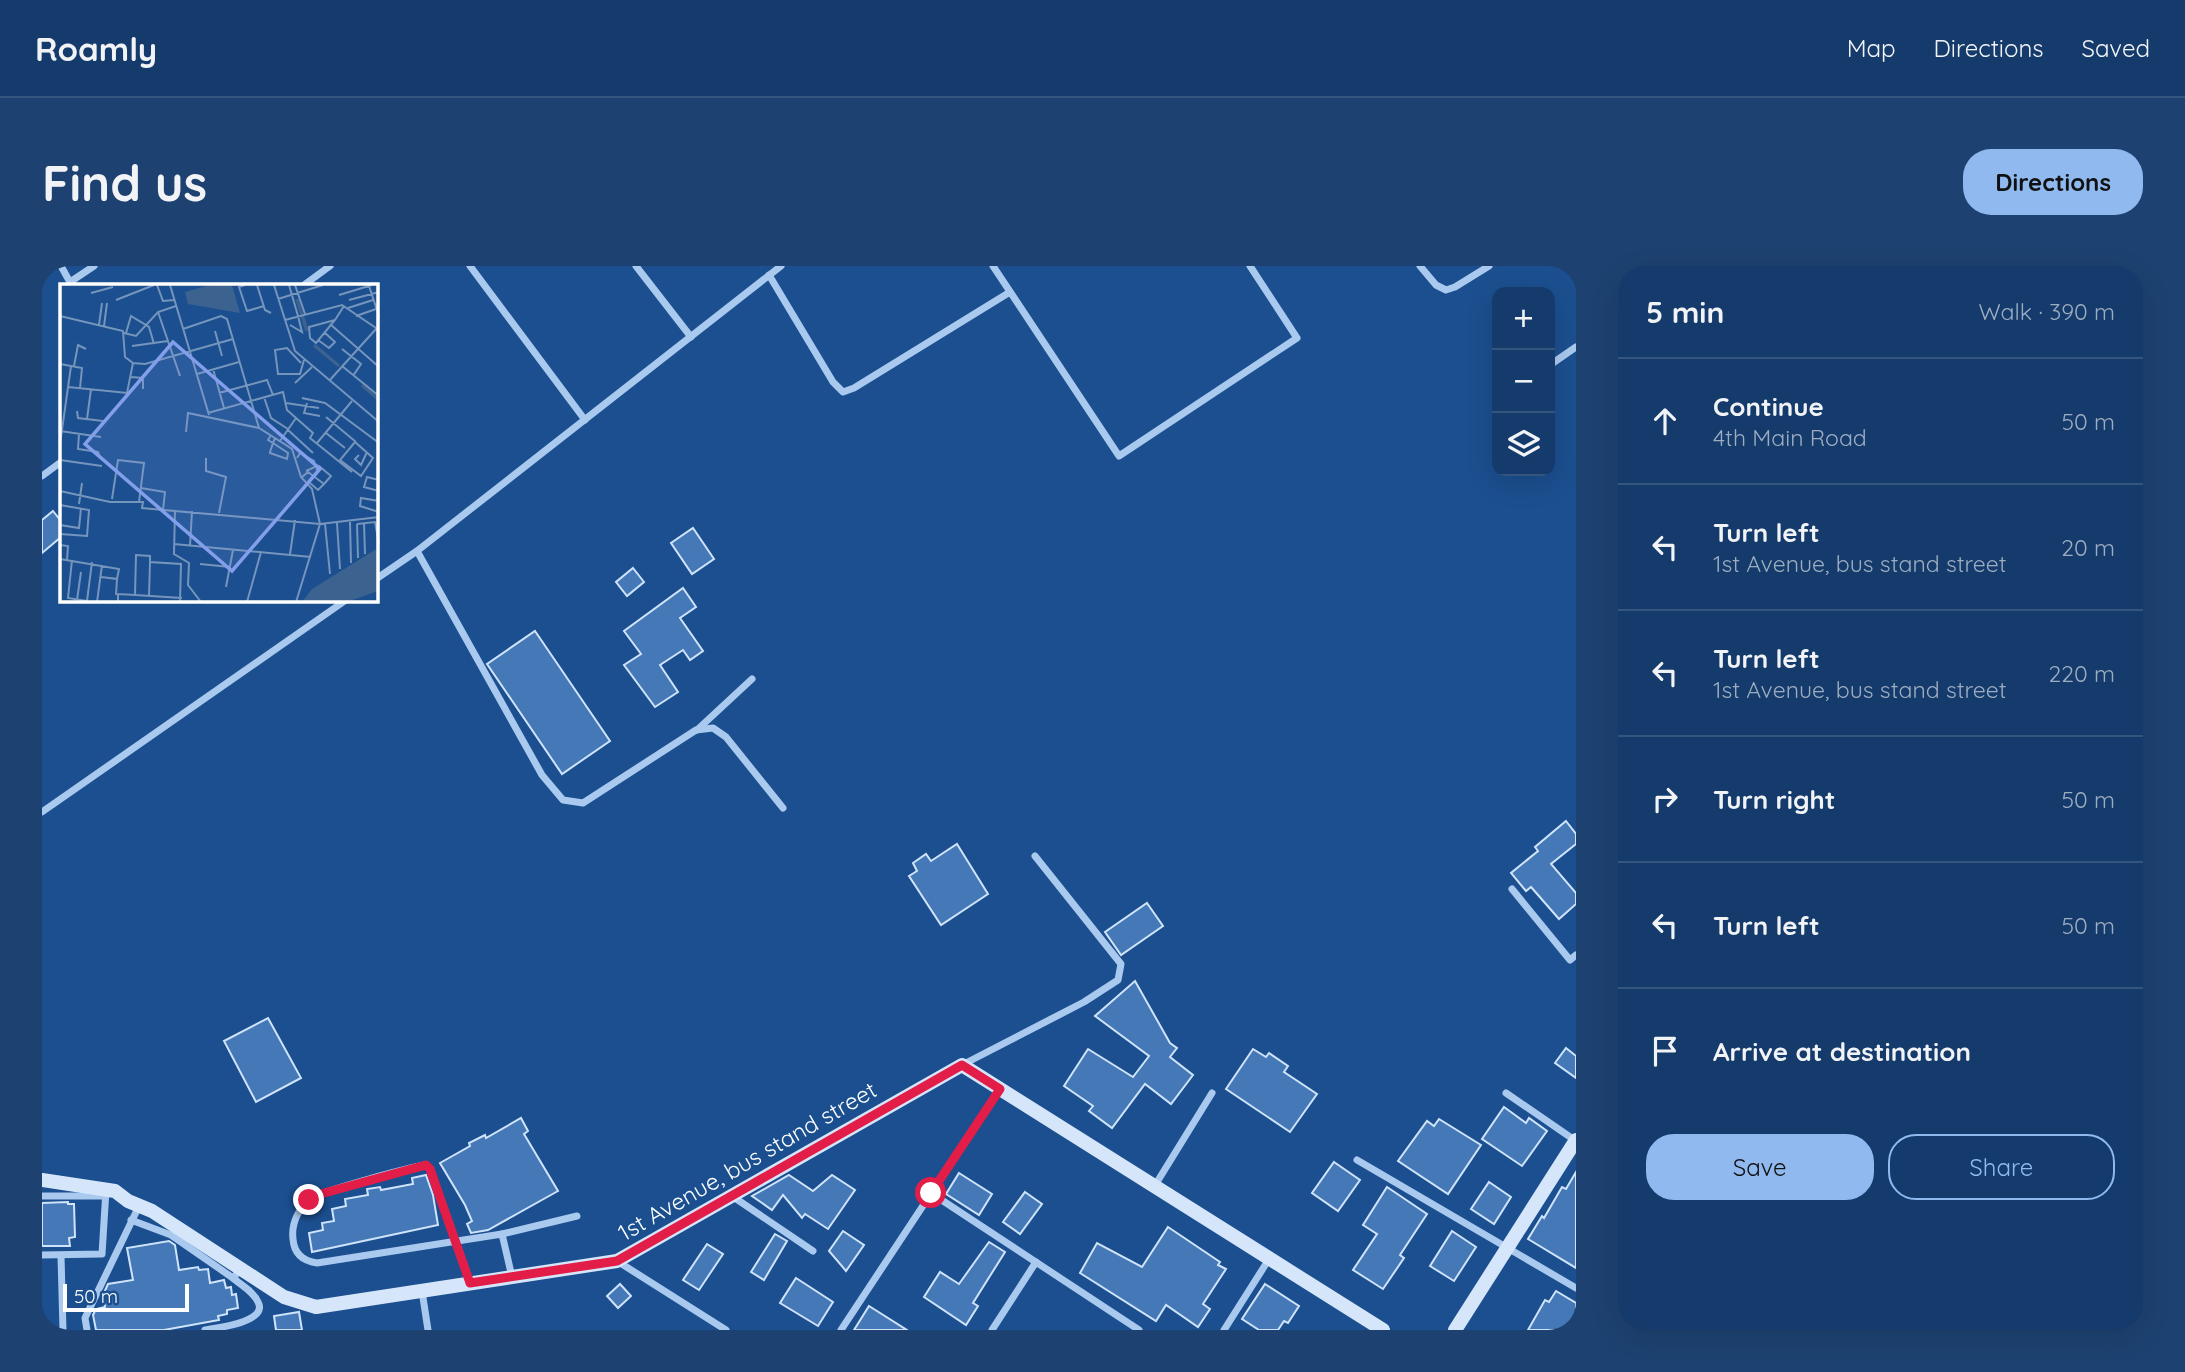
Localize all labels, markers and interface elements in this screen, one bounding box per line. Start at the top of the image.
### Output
text: Roamly [35,28,157,69]
text: Map [1847,33,1896,63]
text: Directions [1934,33,2044,63]
text: Saved [2082,33,2150,63]
button: Directions [1963,149,2143,215]
text: Find us [42,152,207,213]
inset map [60,284,378,602]
map controls [1492,287,1555,476]
button: + [1492,287,1555,350]
text: 5 min [1646,293,1724,331]
text: Walk · 390 m [1979,297,2115,326]
button: − [1492,350,1555,413]
text: Continue [1713,390,1824,423]
icon: ahead [1646,402,1684,440]
text: 50 m [2062,407,2115,436]
button: layers [1492,413,1555,476]
text: 4th Main Road [1713,423,1867,452]
text: Turn left [1713,516,1820,549]
icon: left [1646,528,1684,566]
text: 20 m [2061,533,2115,562]
text: 1st Avenue, bus stand street [1713,549,2007,578]
text: Turn left [1713,642,1820,675]
icon: left [1646,654,1684,692]
text: 220 m [2049,659,2115,688]
text: 1st Avenue, bus stand street [1713,675,2007,704]
icon: right [1646,780,1684,818]
text: Turn right [1713,783,1835,816]
text: 50 m [2062,785,2115,814]
icon: left [1646,906,1684,944]
text: Turn left [1713,909,1820,942]
text: 50 m [2062,911,2115,940]
icon: arrive [1646,1032,1684,1070]
text: Arrive at destination [1713,1035,1971,1068]
street label: 1st Avenue, bus stand street [613,1075,882,1247]
button: Save [1646,1134,1874,1200]
button: Share [1888,1134,2115,1200]
route start [915,1177,946,1208]
route end [293,1184,324,1215]
scale bar [63,1281,189,1313]
text: 50 m [74,1284,118,1308]

